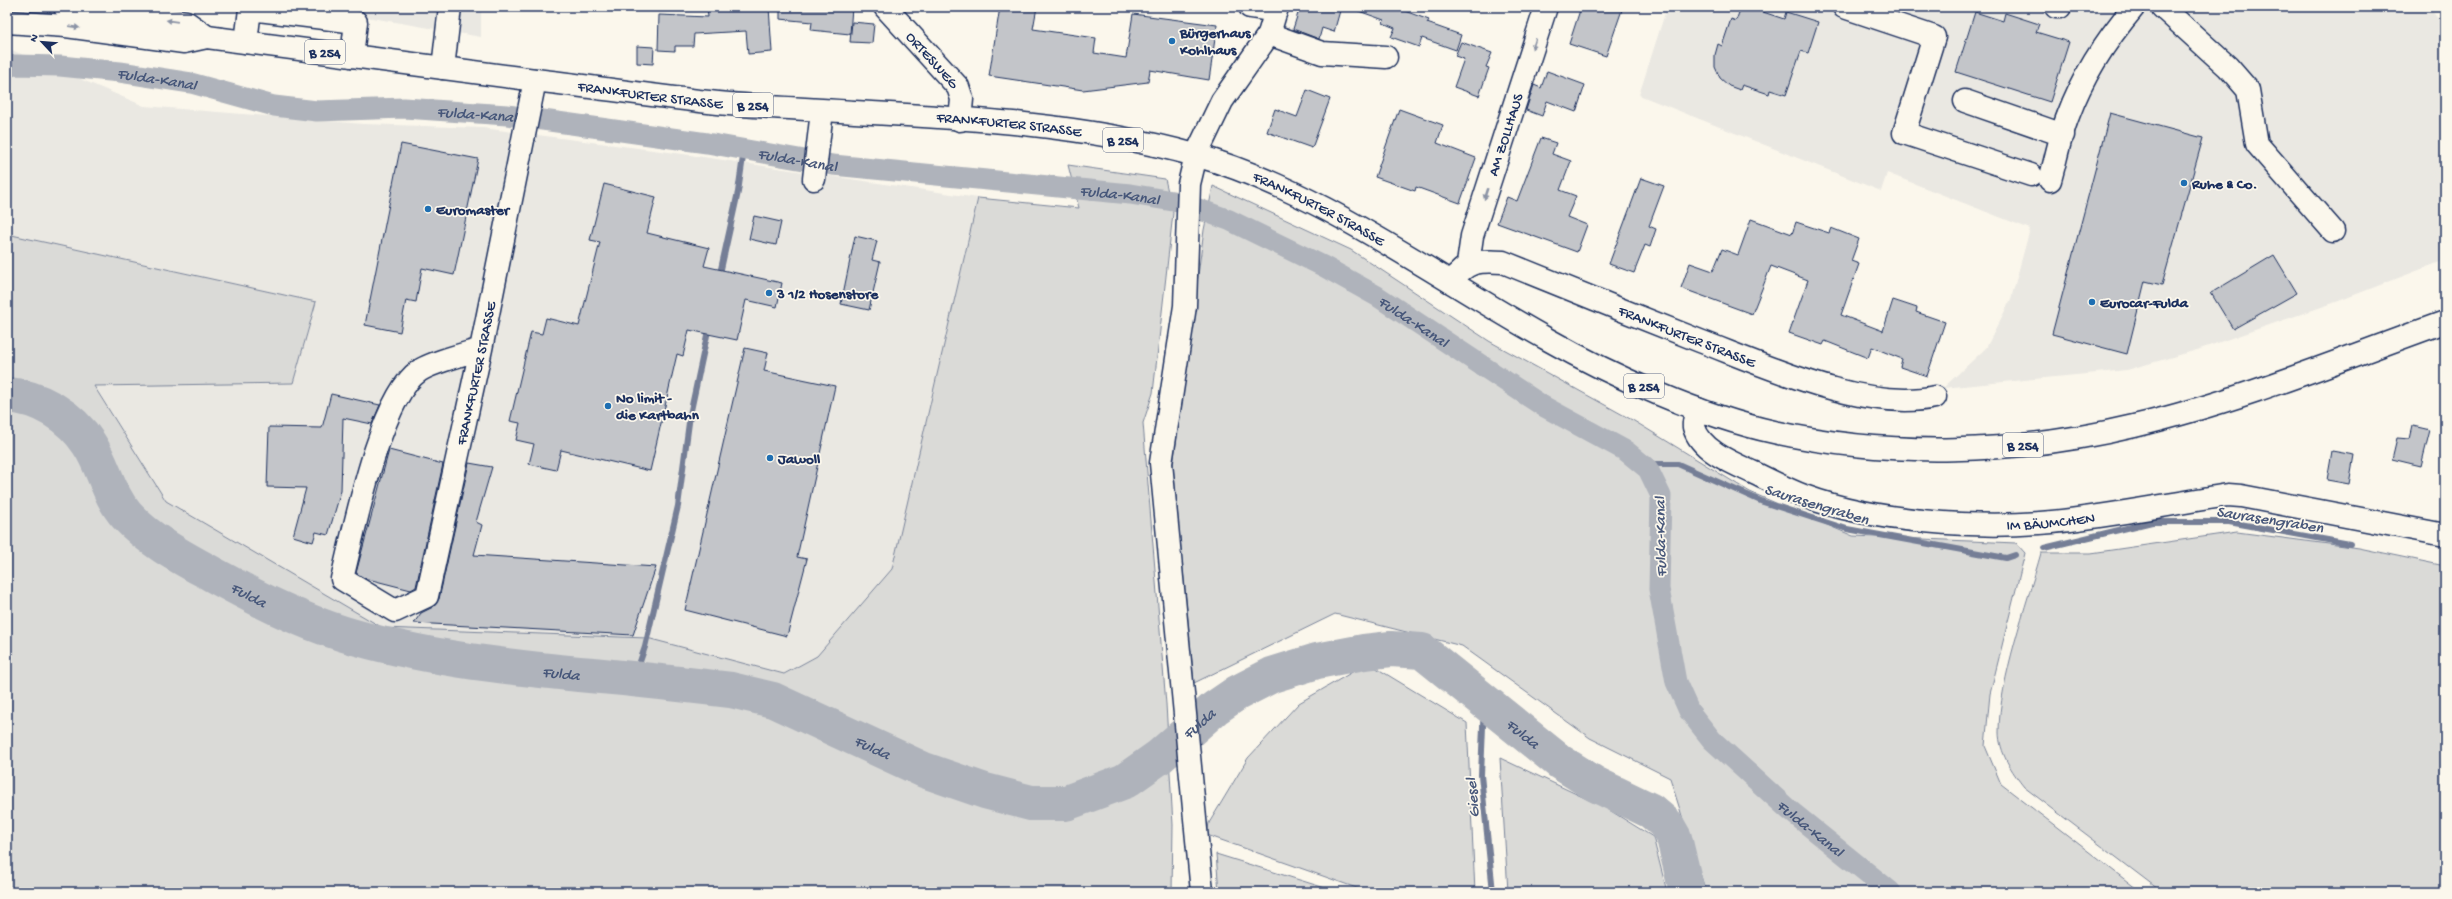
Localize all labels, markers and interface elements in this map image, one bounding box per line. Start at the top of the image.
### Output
one-way arrow [166,17,178,24]
north arrow [22,22,62,62]
one-way arrow [68,24,80,30]
place label: Bürgerhaus Kohlhaus [1179,25,1252,60]
street label: ORTESWEG [901,29,962,93]
text: N [28,33,42,44]
marker: Bürgerhaus Kohlhaus [1167,36,1177,46]
one-way arrow [1531,38,1537,50]
road number: B 254 [305,40,345,64]
water label: Fulda-Kanal [115,66,200,97]
street label: FRANKFURTER STRASSE [576,78,724,114]
street label: AM ZOLLHAUS [1485,92,1528,179]
road number: B 254 [733,93,773,117]
water label: Fulda-Kanal [436,104,519,129]
street label: FRANKFURTER STRASSE [935,110,1083,142]
road number: B 254 [1103,128,1143,152]
water label: Fulda-Kanal [756,146,839,178]
street label: FRANKFURTER STRASSE [1249,168,1388,251]
place label: Ruhe & Co. [2191,176,2257,194]
marker: Ruhe & Co. [2179,178,2189,188]
water label: Fulda-Kanal [1078,183,1162,212]
one-way arrow [1482,189,1488,201]
place label: Euromaster [436,202,511,220]
marker: Euromaster [423,204,433,214]
place label: 3 1/2 Hosenstore [776,286,879,304]
marker: 3 1/2 Hosenstore [764,288,774,298]
water label: Fulda-Kanal [1373,293,1452,354]
place label: Eurocar-Fulda [2100,295,2189,313]
marker: Eurocar-Fulda [2087,297,2097,307]
street label: FRANKFURTER STRASSE [453,300,501,448]
street label: FRANKFURTER STRASSE [1614,302,1758,373]
road number: B 254 [1624,374,1664,398]
place label: No limit - die Kartbahn [616,390,700,425]
marker: No limit - die Kartbahn [603,401,613,411]
road number: B 254 [2003,433,2043,457]
place label: Jawoll [777,451,821,469]
marker: Jawoll [765,453,775,463]
water label: Saurasengraben [1762,481,1871,531]
water label: Fulda-Kanal [1652,495,1673,577]
water label: Saurasengraben [2215,504,2325,539]
street label: IM BÄUMCHEN [2006,510,2097,535]
water label: Fulda [226,580,269,614]
water label: Fulda [541,664,581,687]
water label: Fulda [1180,705,1222,745]
water label: Fulda [1501,716,1543,755]
water label: Fulda [850,733,893,766]
water label: Giesel [1463,776,1486,818]
water label: Fulda-Kanal [1771,797,1847,864]

